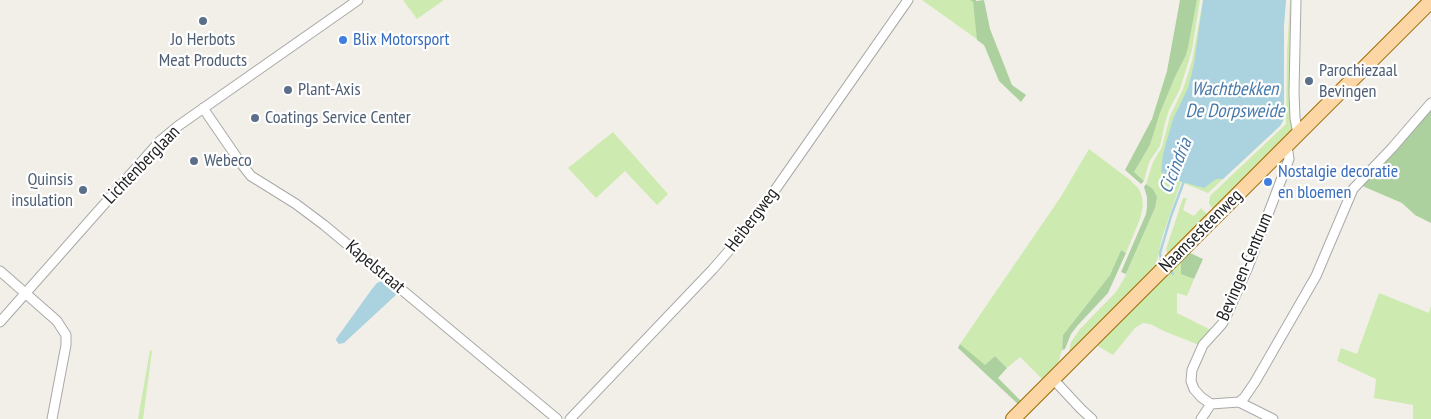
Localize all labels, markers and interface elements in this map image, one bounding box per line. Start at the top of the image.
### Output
marker: Jo Herbots Meat Products [197,15,209,27]
place label: Jo Herbots Meat Products [159,29,247,72]
place label: Blix Motorsport [353,29,450,51]
marker: Blix Motorsport [337,34,349,46]
place label: Parochiezaal Bevingen [1319,60,1397,102]
marker: Parochiezaal Bevingen [1303,75,1315,87]
place label: Plant-Axis [298,79,361,101]
water label: Wachtbekken De Dorpsweide [1185,79,1285,123]
marker: Plant-Axis [282,84,294,96]
place label: Coatings Service Center [265,107,411,129]
marker: Coatings Service Center [249,112,261,124]
street label: Lichtenberglaan [99,121,185,209]
water label: Cicindria [1155,135,1197,197]
place label: Webeco [204,150,252,172]
marker: Webeco [188,155,200,167]
place label: Nostalgie decoratie en bloemen [1278,161,1398,203]
place label: Quinsis insulation [11,169,73,212]
marker: Nostalgie decoratie en bloemen [1262,176,1274,188]
marker: Quinsis insulation [77,184,89,196]
street label: Heibergweg [721,184,783,256]
street label: Naamsesteenweg [1155,185,1247,277]
street label: Bevingen-Centrum [1213,210,1277,324]
street label: Kapelstraat [341,236,409,298]

